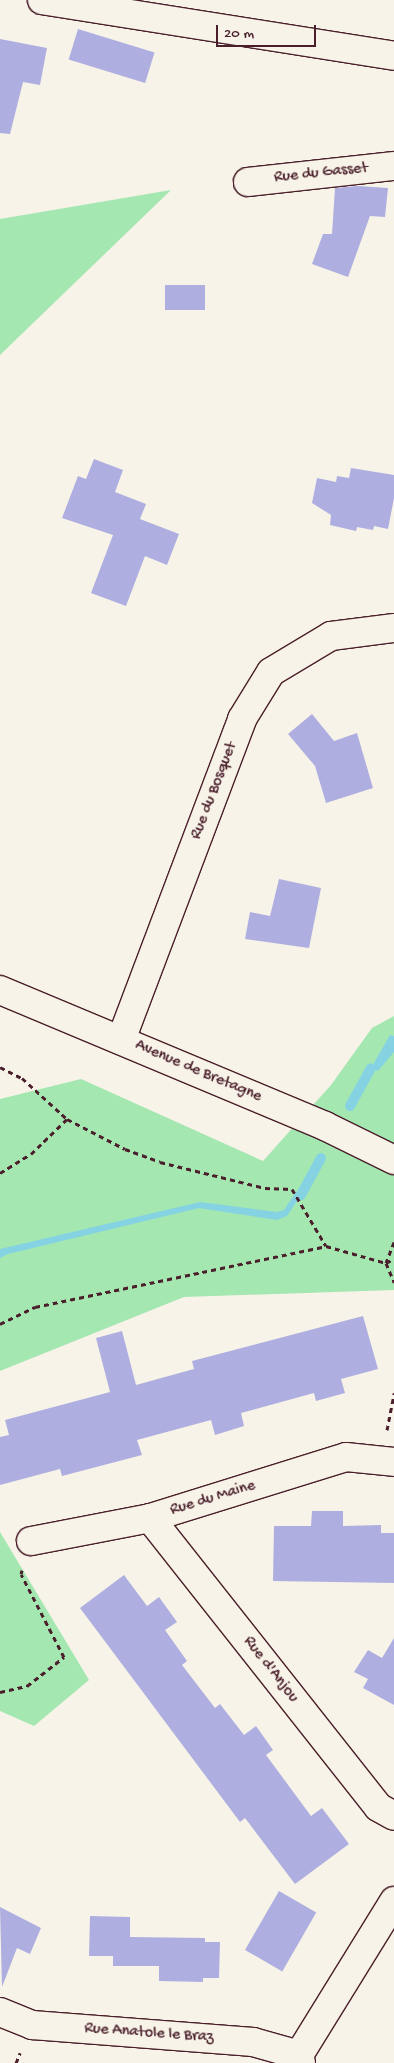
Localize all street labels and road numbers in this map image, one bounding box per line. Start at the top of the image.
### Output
street label: Rue du Gasset [273,160,369,188]
street label: Rue du Bosquet [188,740,242,842]
street label: Avenue de Bretagne [132,1037,264,1107]
street label: Rue du Maine [168,1477,258,1521]
street label: Rue d'Anjou [238,1633,302,1707]
street label: Rue Anatole le Braz [84,2020,214,2048]

